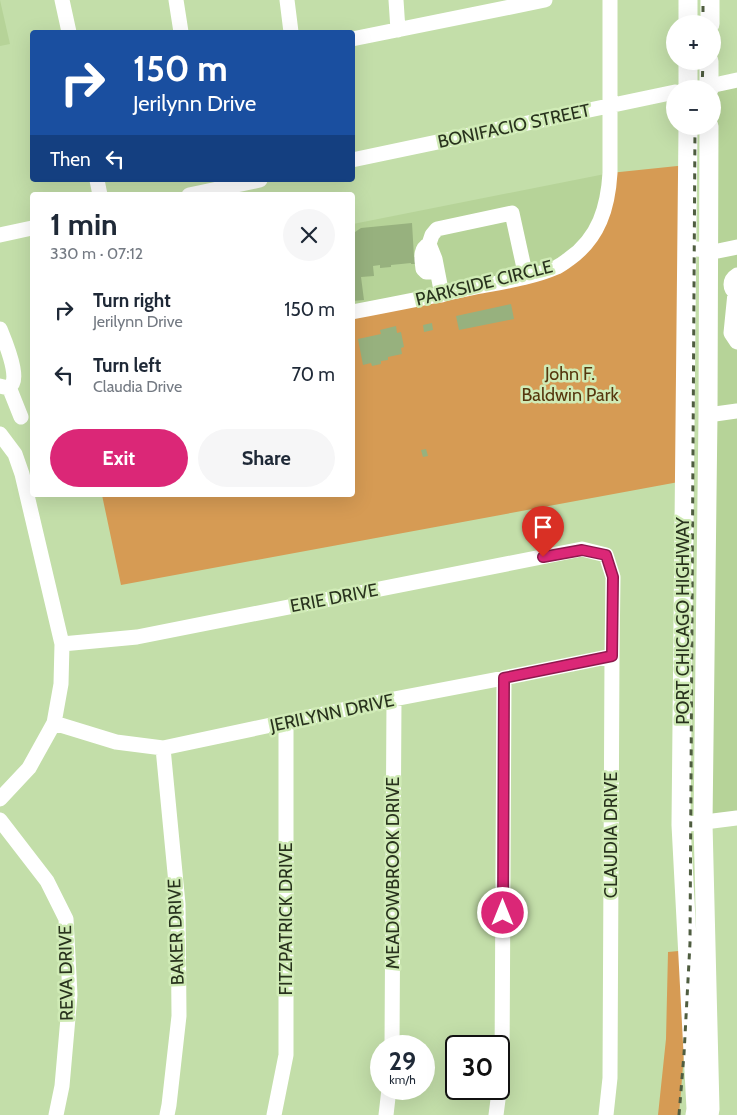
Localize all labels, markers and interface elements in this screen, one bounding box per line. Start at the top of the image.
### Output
map controls [666,15,721,135]
button: + [666,15,721,70]
text: 150 m [133,47,228,90]
icon: right [50,50,115,115]
button: − [666,80,721,135]
text: Jerilynn Drive [133,90,256,117]
street label: BONIFACIO STREET [436,99,593,153]
icon: left [101,145,129,173]
text: Then [50,148,91,171]
text: 1 min [50,206,118,243]
button: close [283,209,335,261]
text: 330 m · 07:12 [50,244,143,263]
street label: PARKSIDE CIRCLE [413,255,555,311]
text: Turn right [93,289,171,312]
icon: right [50,296,78,324]
text: 150 m [284,298,335,321]
text: Jerilynn Drive [93,312,183,331]
text: Turn left [93,354,161,377]
icon: left [50,361,78,389]
text: 70 m [291,363,335,386]
park label: John F. Baldwin Park [522,363,619,406]
text: Claudia Drive [93,377,182,396]
button: Exit [50,429,188,487]
button: Share [198,429,335,487]
pin [522,506,564,557]
icon: arrive [529,513,557,541]
street label: PORT CHICAGO HIGHWAY [672,517,694,725]
street label: ERIE DRIVE [288,579,380,617]
street label: JERILYNN DRIVE [267,689,396,737]
street label: CLAUDIA DRIVE [600,772,622,898]
street label: MEADOWBROOK DRIVE [382,777,404,969]
street label: FITZPATRICK DRIVE [275,842,297,996]
street label: BAKER DRIVE [163,878,189,986]
position arrow [476,886,528,938]
street label: REVA DRIVE [54,925,78,1021]
speed limit sign: 30 [445,1035,510,1100]
text: 29 [389,1046,416,1076]
text: km/h [389,1072,416,1087]

